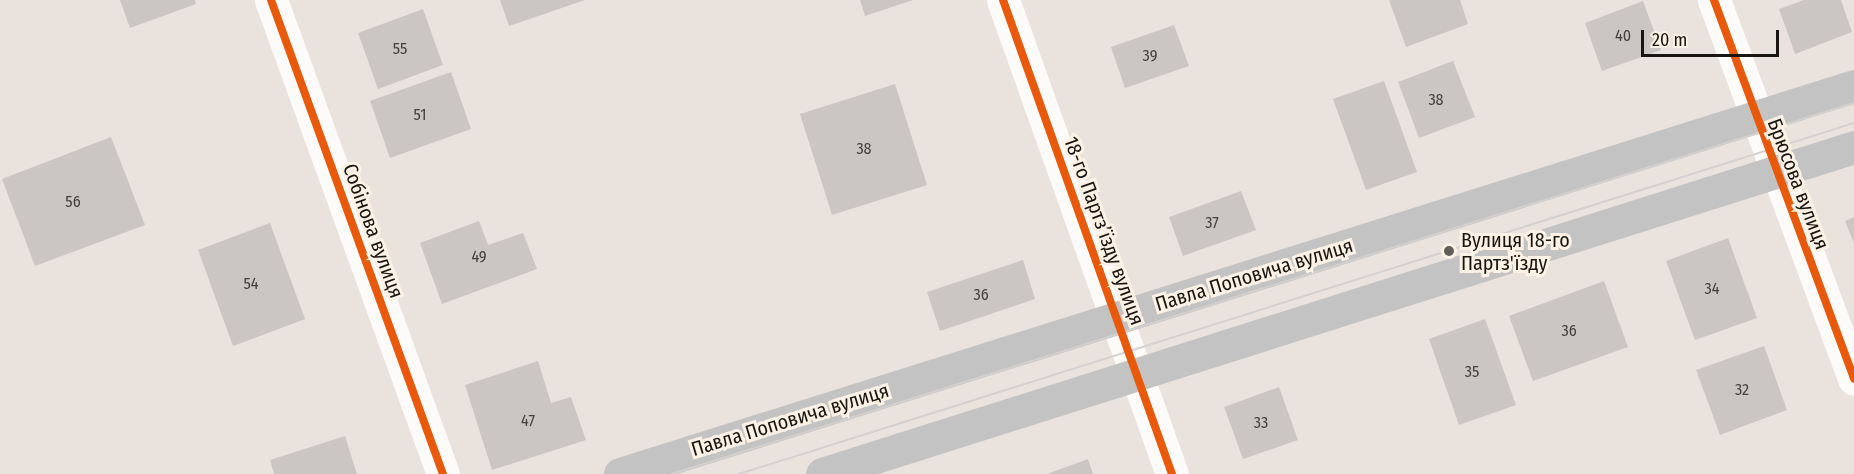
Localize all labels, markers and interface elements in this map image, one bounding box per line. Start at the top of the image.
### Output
scale bar [1644,18,1782,56]
house number: 40 [1615,26,1631,46]
text: 20 m [1652,29,1687,51]
house number: 55 [393,39,407,59]
house number: 39 [1143,46,1157,66]
house number: 38 [1428,90,1444,110]
house number: 51 [414,105,426,125]
street label: Брюсова вулиця [1762,115,1834,253]
street label: 18-го Партз’їзду вулиця [1059,133,1149,329]
house number: 38 [856,139,872,159]
street label: Собінова вулиця [338,161,408,301]
house number: 56 [65,192,81,212]
house number: 37 [1205,213,1219,233]
place label: Вулиця 18-го Партз'їзду [1461,228,1570,275]
street label: Павла Поповича вулиця [1152,233,1356,317]
marker: Вулиця 18-го Партз'їзду [1442,244,1456,258]
house number: 49 [471,247,487,267]
house number: 54 [243,274,259,294]
house number: 34 [1705,279,1719,299]
house number: 36 [973,285,989,305]
house number: 36 [1561,321,1577,341]
house number: 35 [1465,362,1479,382]
street label: Павла Поповича вулиця [688,378,892,462]
house number: 32 [1735,380,1749,400]
house number: 47 [521,411,535,431]
house number: 33 [1254,413,1268,433]

